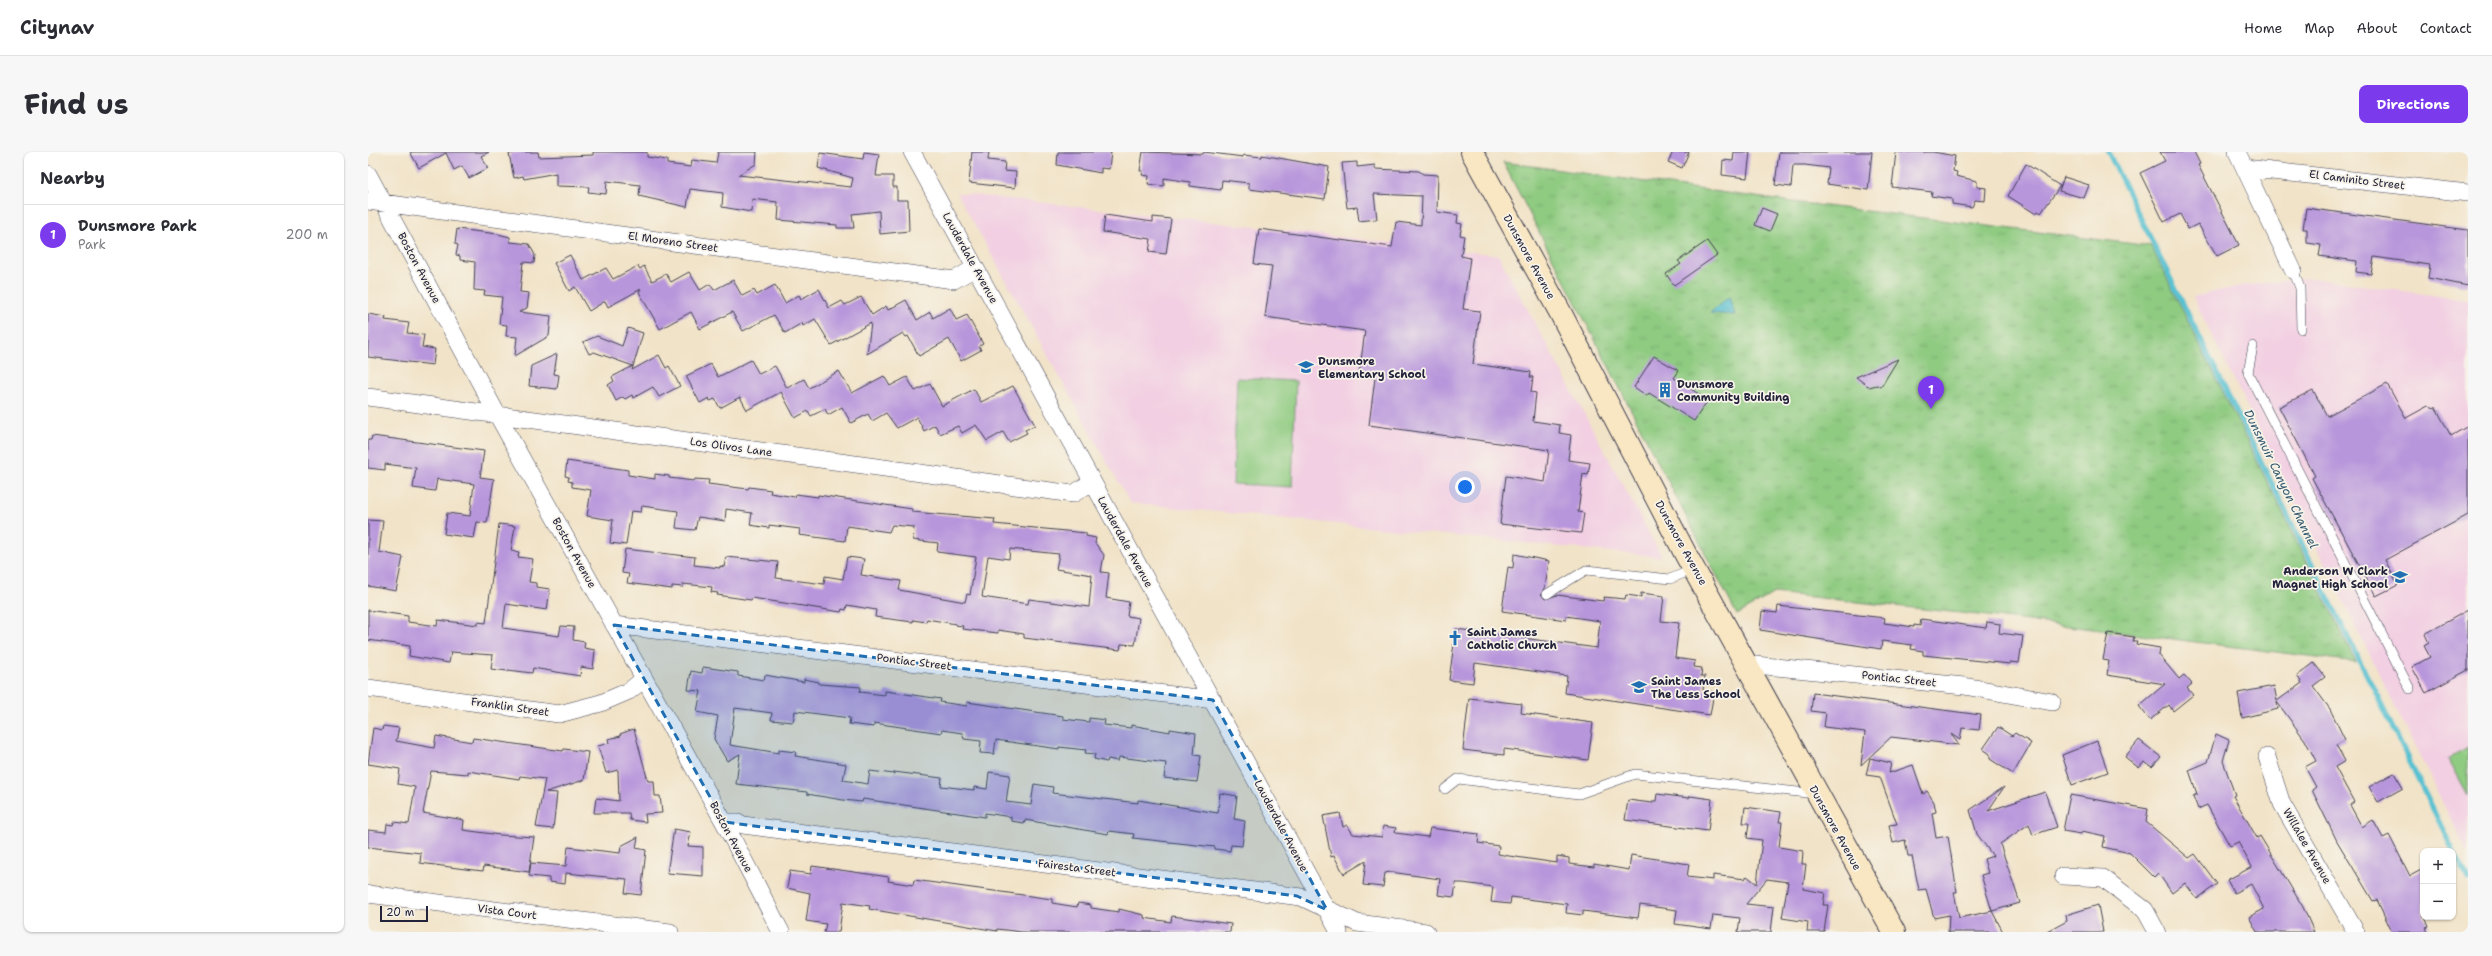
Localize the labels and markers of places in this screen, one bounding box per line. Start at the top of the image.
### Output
place label: Dunsmore Elementary School [1318,354,1426,382]
school or university icon: Dunsmore Elementary School [1297,358,1315,376]
pin: 1 [1918,376,1944,409]
place label: Dunsmore Community Building [1677,377,1789,405]
building icon: Dunsmore Community Building [1656,381,1674,399]
place label: Anderson W Clark Magnet High School [2272,564,2388,592]
school or university icon: Anderson W Clark Magnet High School [2391,568,2409,586]
place label: Saint James Catholic Church [1467,625,1558,653]
church icon: Saint James Catholic Church [1446,629,1464,647]
place label: Saint James The Less School [1651,674,1741,702]
school or university icon: Saint James The Less School [1630,678,1648,696]

